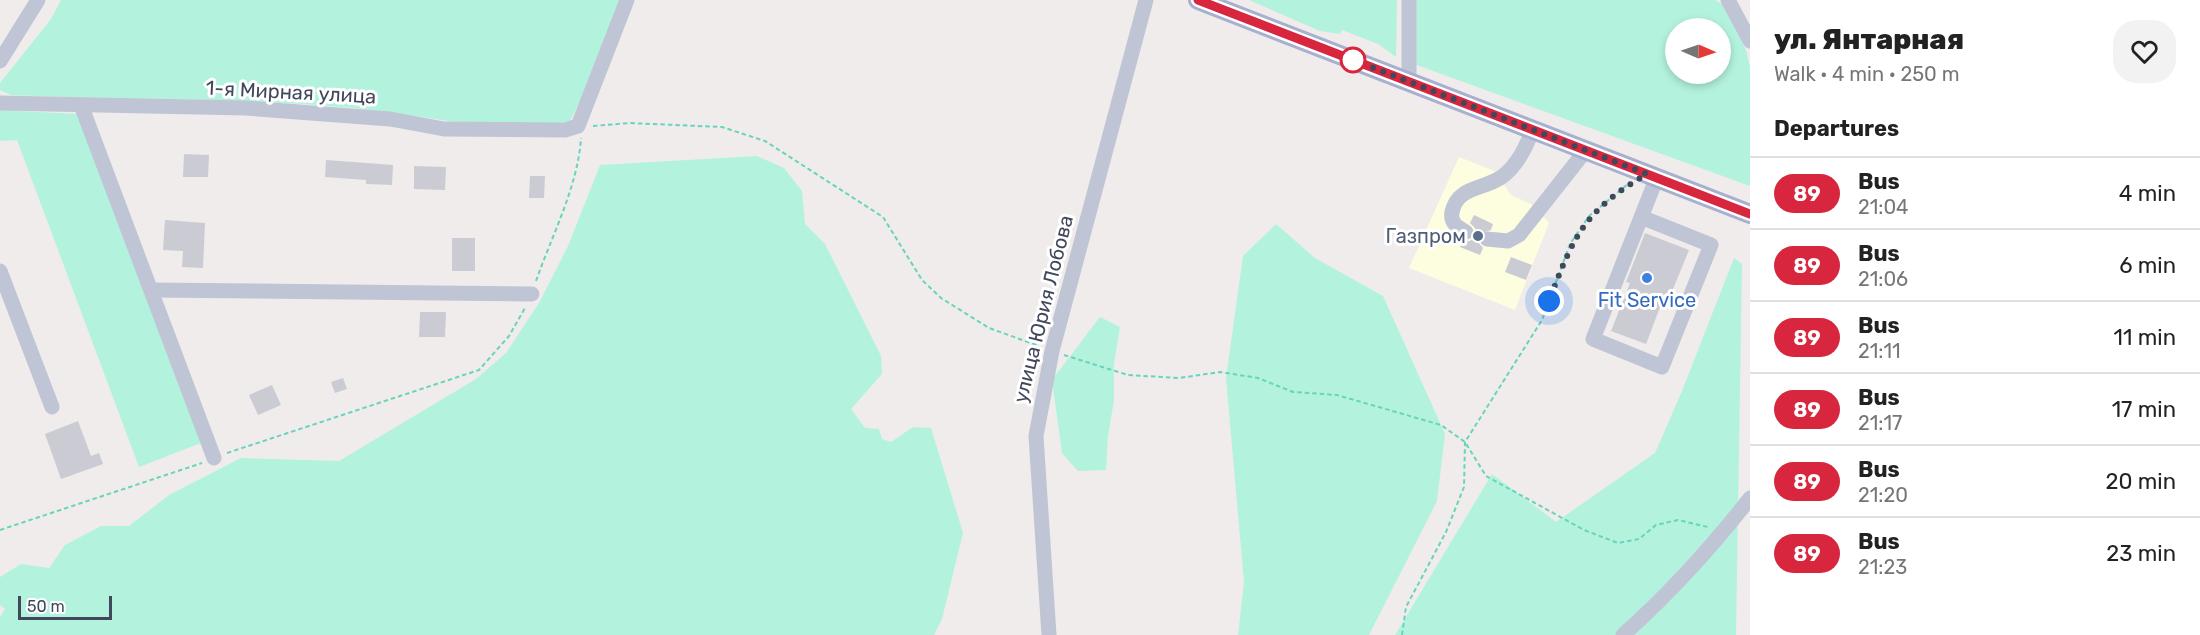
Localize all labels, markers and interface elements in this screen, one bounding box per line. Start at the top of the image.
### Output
north arrow [1665,18,1731,84]
map controls [1665,18,1731,84]
button: heart [2113,20,2176,83]
text: ул. Янтарная [1774,23,1964,56]
unlabelled marker [1340,47,1366,73]
text: Walk · 4 min · 250 m [1774,62,1959,86]
street label: 1-я Мирная улица [205,76,377,108]
text: Departures [1774,115,1899,142]
text: Bus [1858,168,1900,195]
text: 4 min [2119,180,2176,207]
text: 89 [1793,181,1821,206]
text: 21:04 [1858,195,1909,219]
street label: улица Юрия Лобова [1008,213,1078,405]
place label: Газпром [1385,224,1466,248]
marker: Газпром [1471,229,1485,243]
text: Bus [1858,240,1900,267]
text: 6 min [2119,252,2176,279]
text: 89 [1793,253,1821,278]
text: 21:06 [1858,267,1908,291]
marker: Fit Service [1640,271,1654,285]
your location [1534,286,1564,316]
place label: Fit Service [1598,288,1696,312]
text: Bus [1858,312,1900,339]
text: 11 min [2114,324,2176,351]
text: 89 [1793,325,1821,350]
text: 21:11 [1858,339,1901,363]
text: Bus [1858,384,1900,411]
text: 17 min [2112,396,2176,423]
text: 89 [1793,397,1821,422]
text: 21:17 [1858,411,1902,435]
text: Bus [1858,456,1900,483]
text: 20 min [2106,468,2176,495]
text: 89 [1793,469,1821,494]
text: 21:20 [1858,483,1908,507]
text: Bus [1858,528,1900,555]
text: 23 min [2106,540,2176,567]
text: 89 [1793,541,1821,566]
text: 21:23 [1858,555,1907,579]
scale bar [18,593,112,620]
text: 50 m [27,597,65,616]

